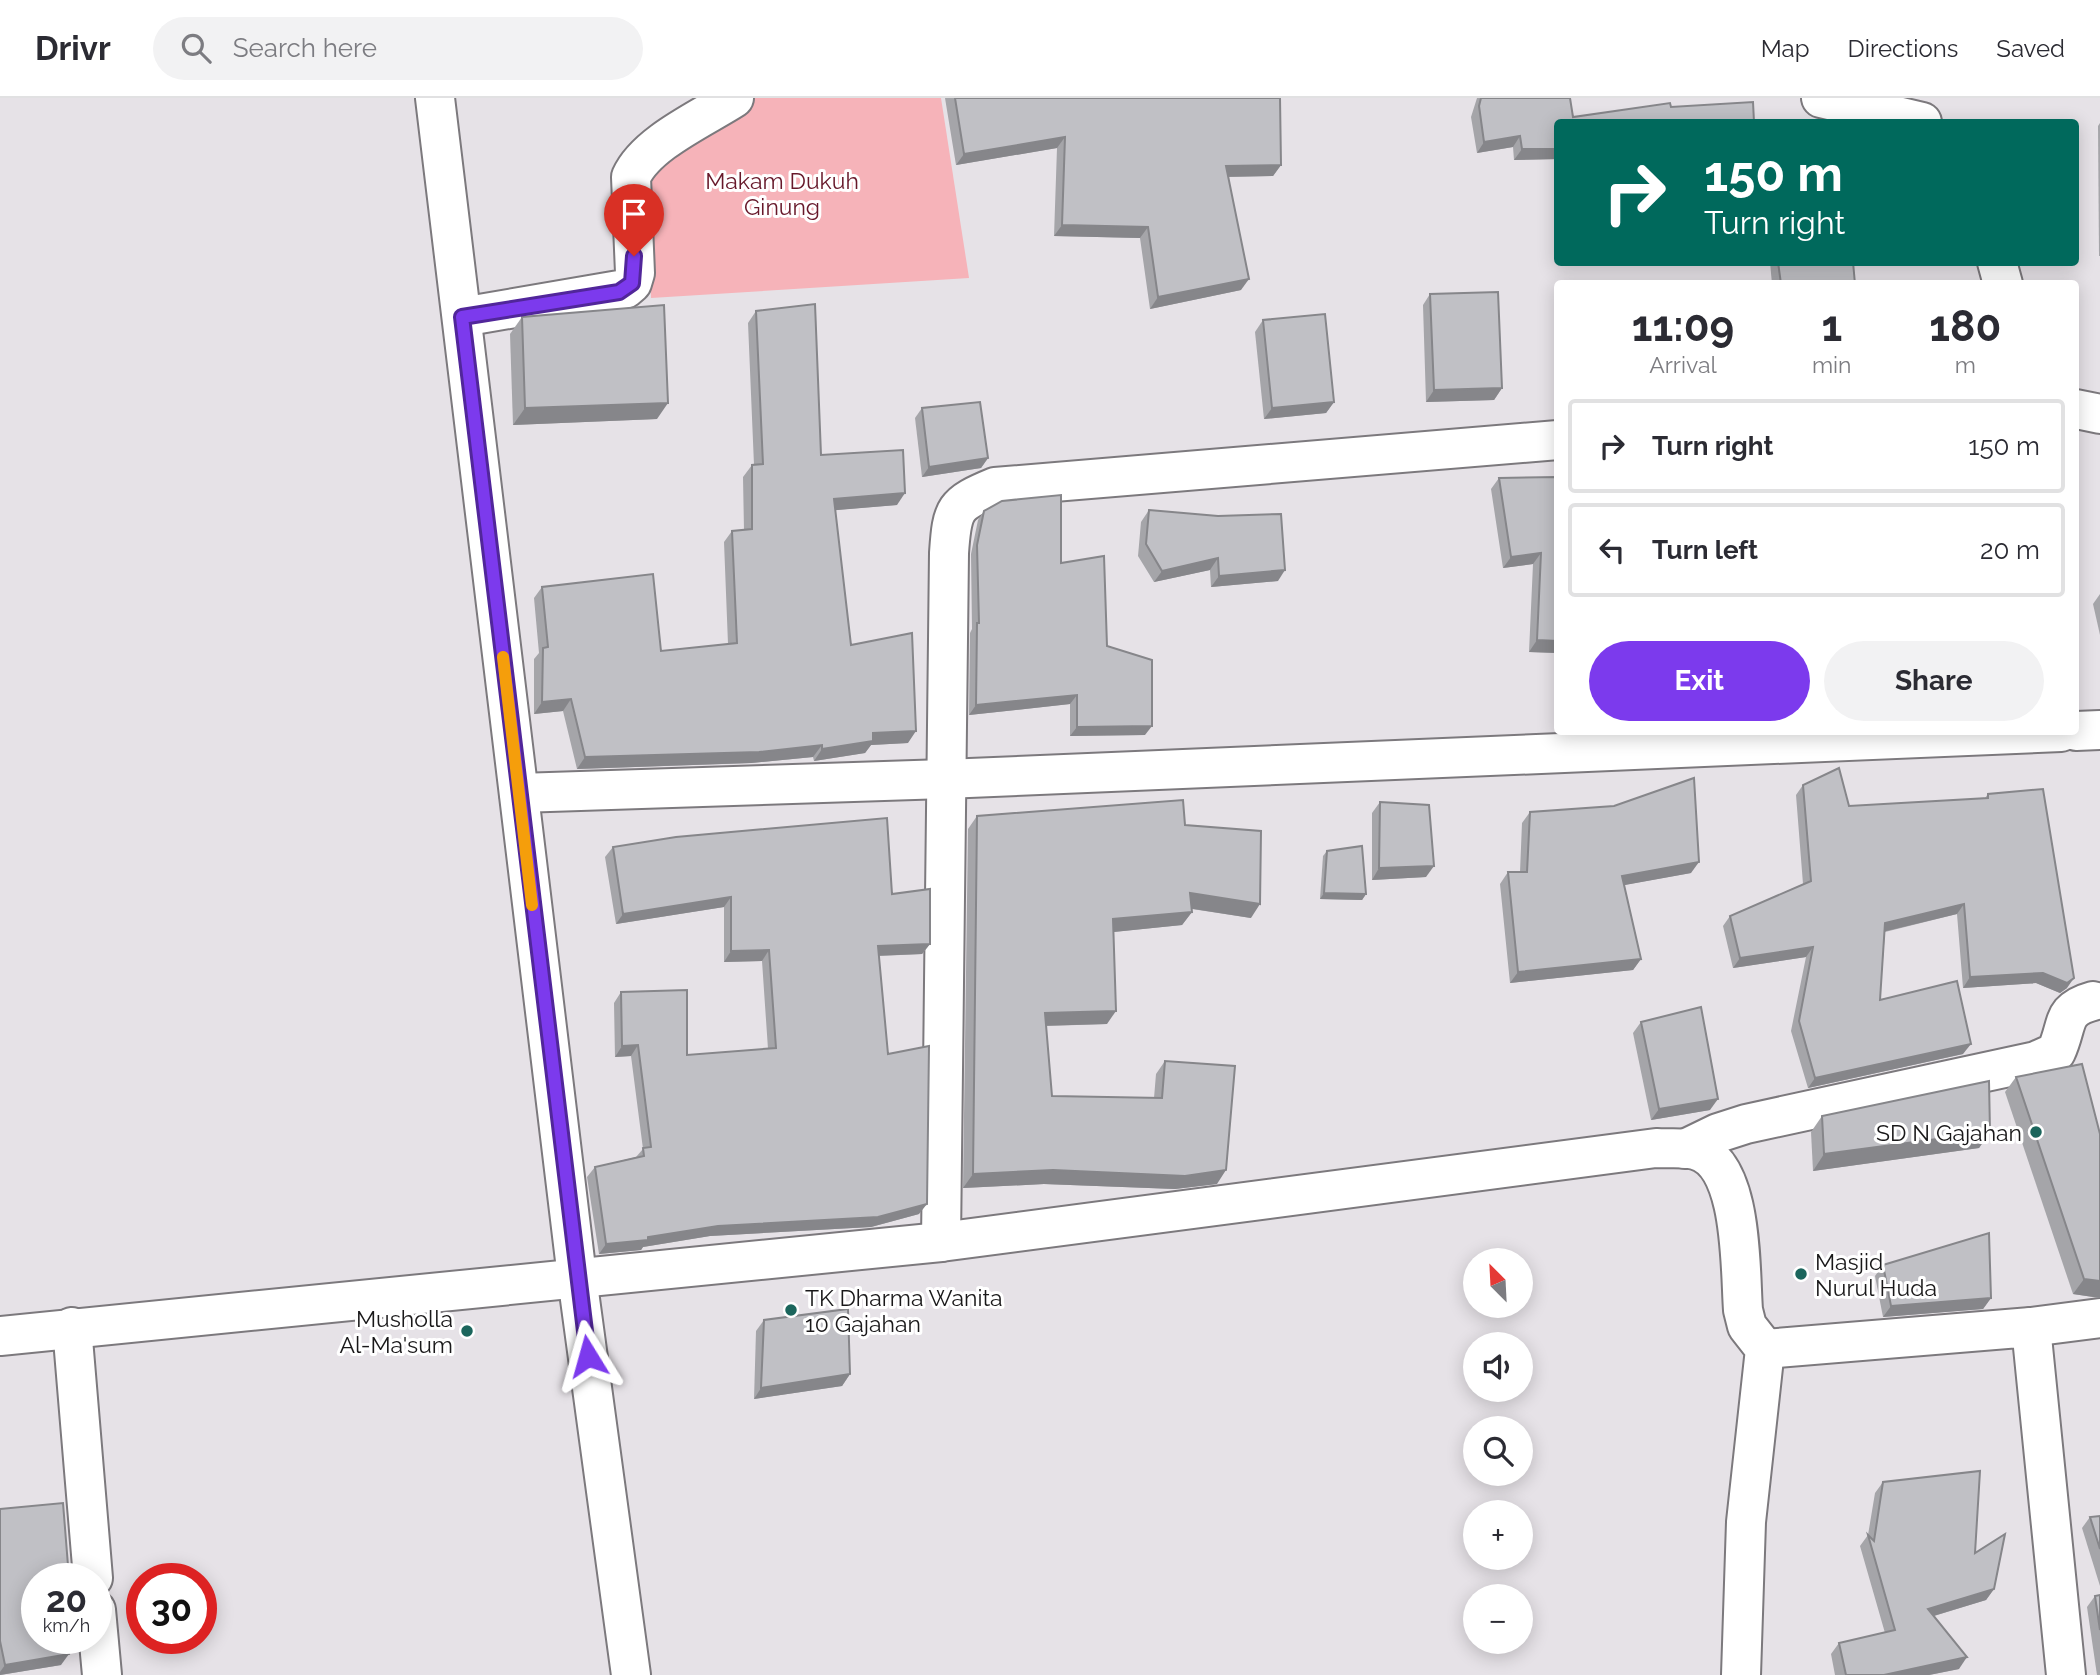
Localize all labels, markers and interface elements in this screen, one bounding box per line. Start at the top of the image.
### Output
search box [153,17,643,80]
text: Drivr [35,29,111,68]
icon: search [177,29,215,67]
text: Search here [233,33,377,63]
text: Map [1761,34,1810,63]
text: Directions [1848,34,1958,63]
text: Saved [1996,34,2065,63]
text: 150 m [1704,145,1843,202]
icon: right [1589,147,1680,238]
park label: Makam Dukuh Ginung [705,167,859,220]
pin [604,184,664,256]
icon: arrive [615,195,653,233]
text: Turn right [1704,204,1845,241]
text: 11:09 [1632,302,1734,351]
text: 1 [1821,302,1842,351]
text: 180 [1929,302,2001,351]
text: Arrival [1649,351,1717,378]
text: min [1812,351,1852,378]
text: m [1955,351,1976,378]
icon: right [1593,427,1631,465]
text: Turn right [1652,431,1773,461]
text: 150 m [1968,431,2040,461]
icon: left [1593,531,1631,569]
text: Turn left [1652,535,1758,565]
text: 20 m [1980,535,2040,565]
button: Exit [1589,641,1810,721]
button: Share [1824,641,2044,721]
place label: SD N Gajahan [1876,1119,2022,1146]
marker: SD N Gajahan [2028,1124,2044,1140]
north arrow [1463,1248,1533,1318]
map controls [1463,1248,1533,1654]
place label: Masjid Nurul Huda [1815,1248,1937,1301]
marker: Masjid Nurul Huda [1793,1266,1809,1282]
place label: TK Dharma Wanita 10 Gajahan [805,1284,1003,1337]
marker: TK Dharma Wanita 10 Gajahan [783,1302,799,1318]
place label: Musholla Al-Ma'sum [339,1305,453,1358]
position arrow [551,1319,625,1393]
marker: Musholla Al-Ma'sum [459,1323,475,1339]
button: sound [1463,1332,1533,1402]
button: search [1463,1416,1533,1486]
button: + [1463,1500,1533,1570]
speed limit sign: 30 [126,1563,217,1654]
text: 20 [46,1579,87,1620]
button: − [1463,1584,1533,1654]
text: km/h [43,1615,90,1636]

